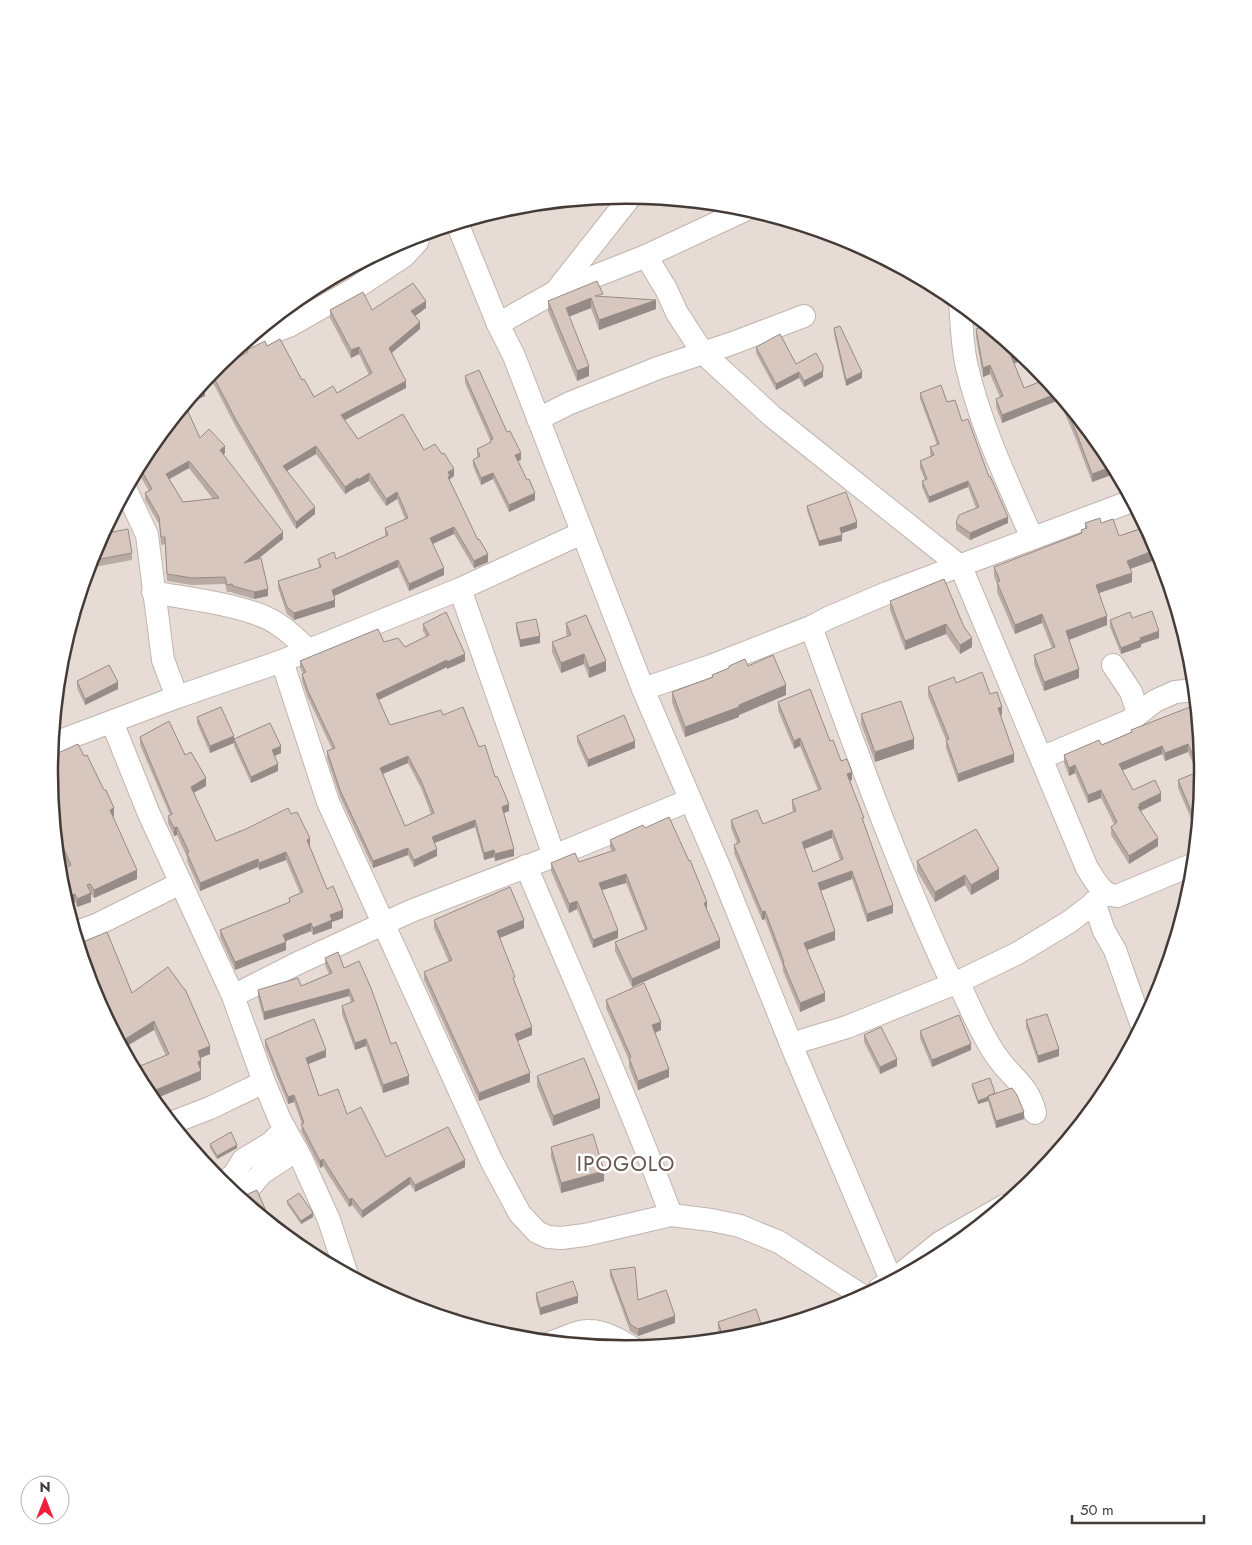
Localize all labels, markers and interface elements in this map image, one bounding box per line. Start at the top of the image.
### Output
district label: IPOGOLO [577,1149,675,1179]
north arrow [20,1475,70,1525]
text: N [39,1477,51,1497]
scale bar [1072,1492,1204,1524]
text: 50 m [1080,1499,1114,1521]

